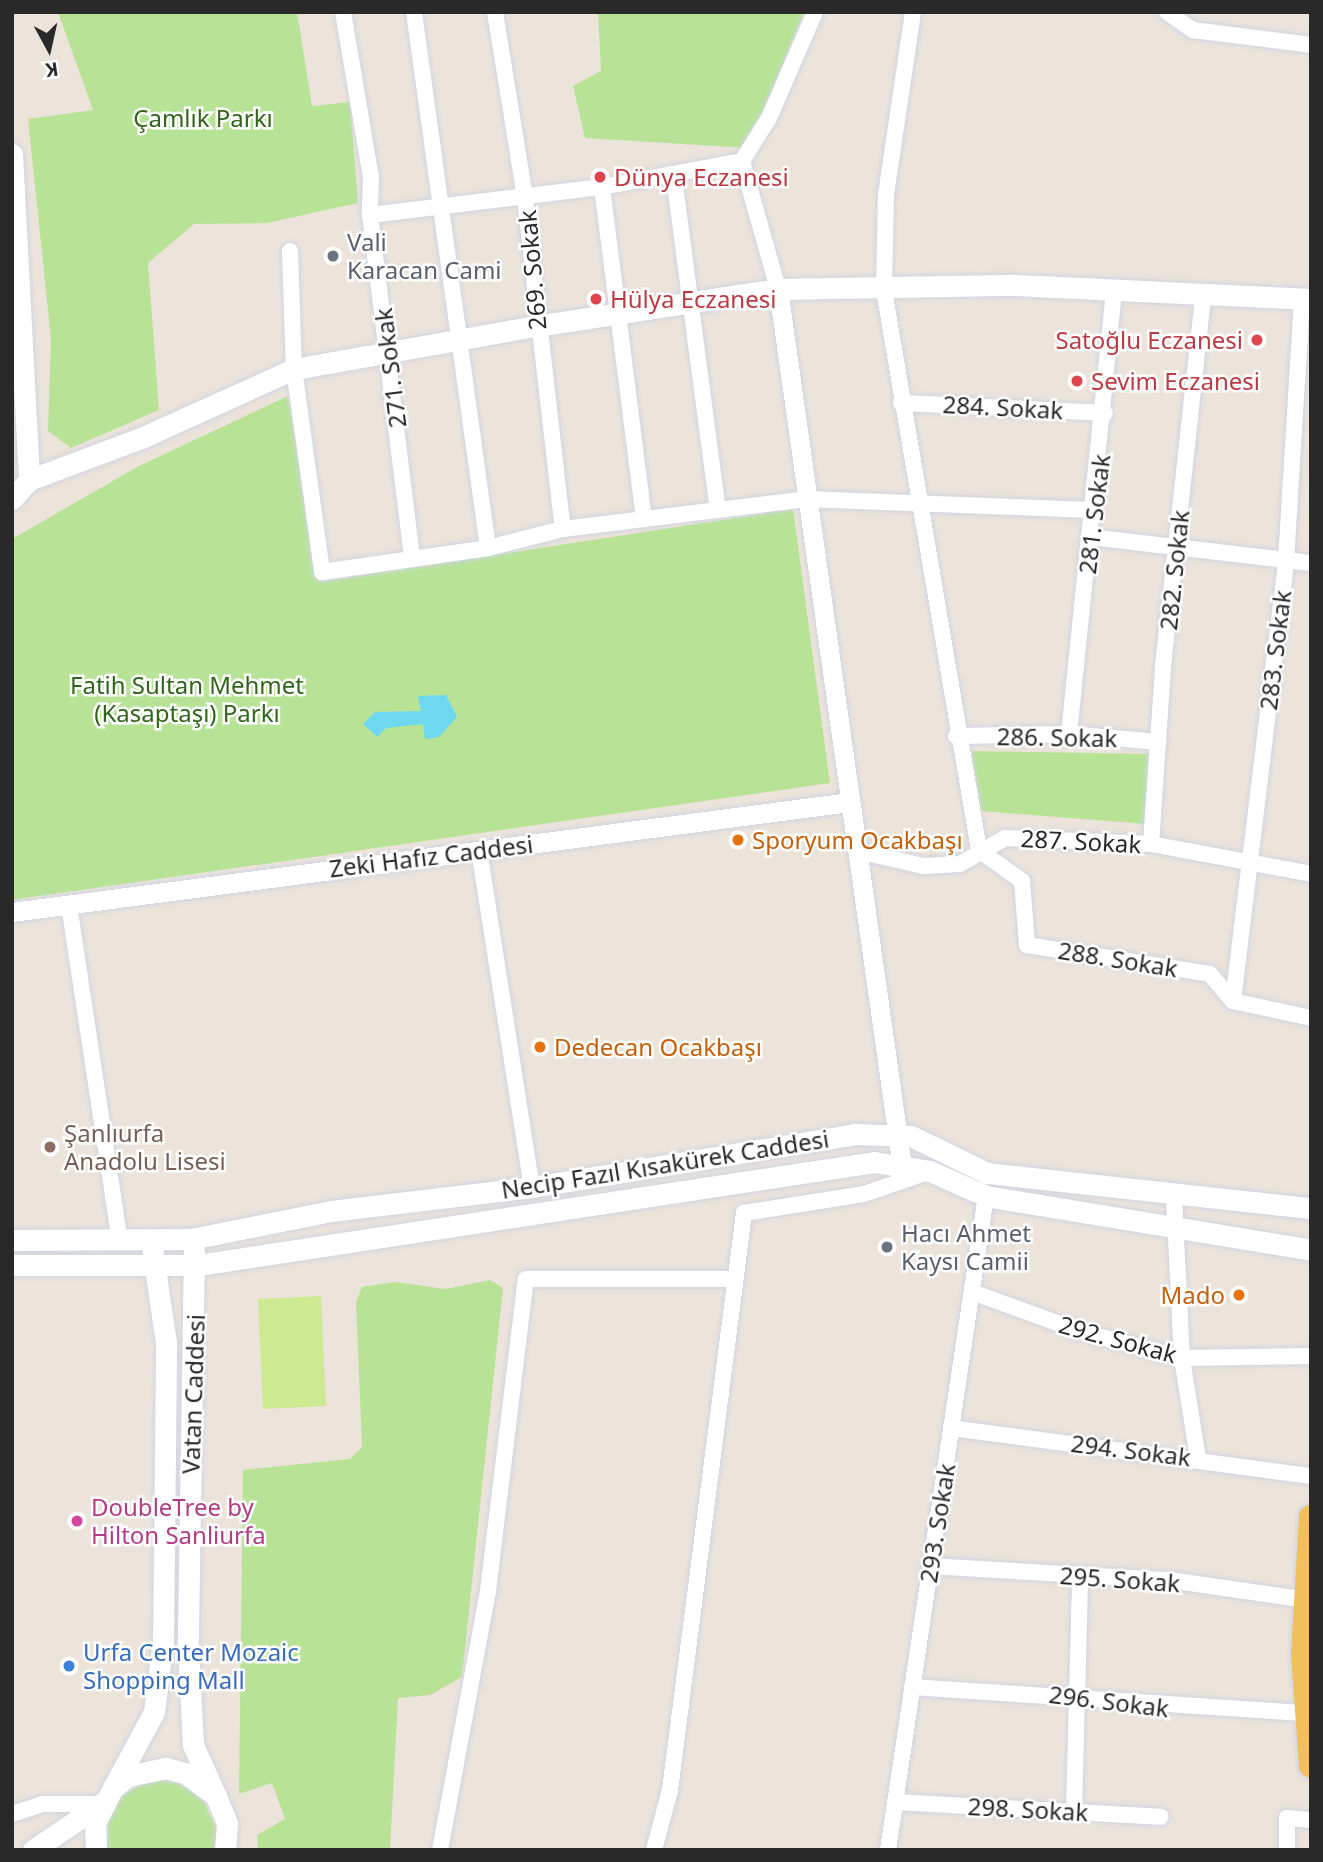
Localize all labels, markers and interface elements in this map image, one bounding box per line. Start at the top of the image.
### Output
north arrow [14,14,84,84]
text: K [44,56,60,84]
park label: Çamlık Parkı [133,104,273,132]
place label: Dünya Eczanesi [614,163,789,191]
marker: Dünya Eczanesi [592,169,608,185]
street label: 269. Sokak [512,209,552,331]
place label: Vali Karacan Cami [347,228,502,284]
marker: Vali Karacan Cami [325,248,341,264]
place label: Hülya Eczanesi [610,285,776,313]
marker: Hülya Eczanesi [588,291,604,307]
street label: 271. Sokak [368,306,412,430]
place label: Satoğlu Eczanesi [1055,326,1243,354]
marker: Satoğlu Eczanesi [1249,332,1265,348]
place label: Sevim Eczanesi [1091,367,1260,395]
marker: Sevim Eczanesi [1069,373,1085,389]
street label: 284. Sokak [942,389,1064,425]
street label: 281. Sokak [1072,452,1116,576]
street label: 282. Sokak [1153,509,1195,631]
street label: 283. Sokak [1253,588,1297,712]
park label: Fatih Sultan Mehmet (Kasaptaşı) Parkı [70,671,304,727]
street label: 286. Sokak [996,722,1118,752]
street label: 287. Sokak [1020,823,1142,859]
place label: Sporyum Ocakbaşı [752,826,963,854]
street label: Zeki Hafız Caddesi [327,829,535,883]
marker: Sporyum Ocakbaşı [730,832,746,848]
street label: 288. Sokak [1056,935,1180,983]
place label: Dedecan Ocakbaşı [554,1033,762,1061]
marker: Dedecan Ocakbaşı [532,1039,548,1055]
place label: Şanlıurfa Anadolu Lisesi [64,1119,226,1175]
street label: Necip Fazıl Kısakürek Caddesi [499,1124,831,1204]
marker: Şanlıurfa Anadolu Lisesi [42,1139,58,1155]
place label: Hacı Ahmet Kaysı Camii [901,1219,1031,1275]
marker: Hacı Ahmet Kaysı Camii [879,1239,895,1255]
place label: Mado [1160,1281,1225,1309]
marker: Mado [1231,1287,1247,1303]
street label: 292. Sokak [1056,1309,1180,1369]
street label: Vatan Caddesi [176,1314,210,1474]
street label: 294. Sokak [1069,1428,1193,1472]
street label: 293. Sokak [913,1461,961,1585]
place label: DoubleTree by Hilton Sanliurfa [91,1493,266,1549]
marker: DoubleTree by Hilton Sanliurfa [69,1513,85,1529]
street label: 295. Sokak [1059,1560,1181,1598]
place label: Urfa Center Mozaic Shopping Mall [83,1638,299,1694]
marker: Urfa Center Mozaic Shopping Mall [61,1658,77,1674]
street label: 296. Sokak [1047,1679,1171,1723]
street label: 298. Sokak [967,1791,1089,1827]

